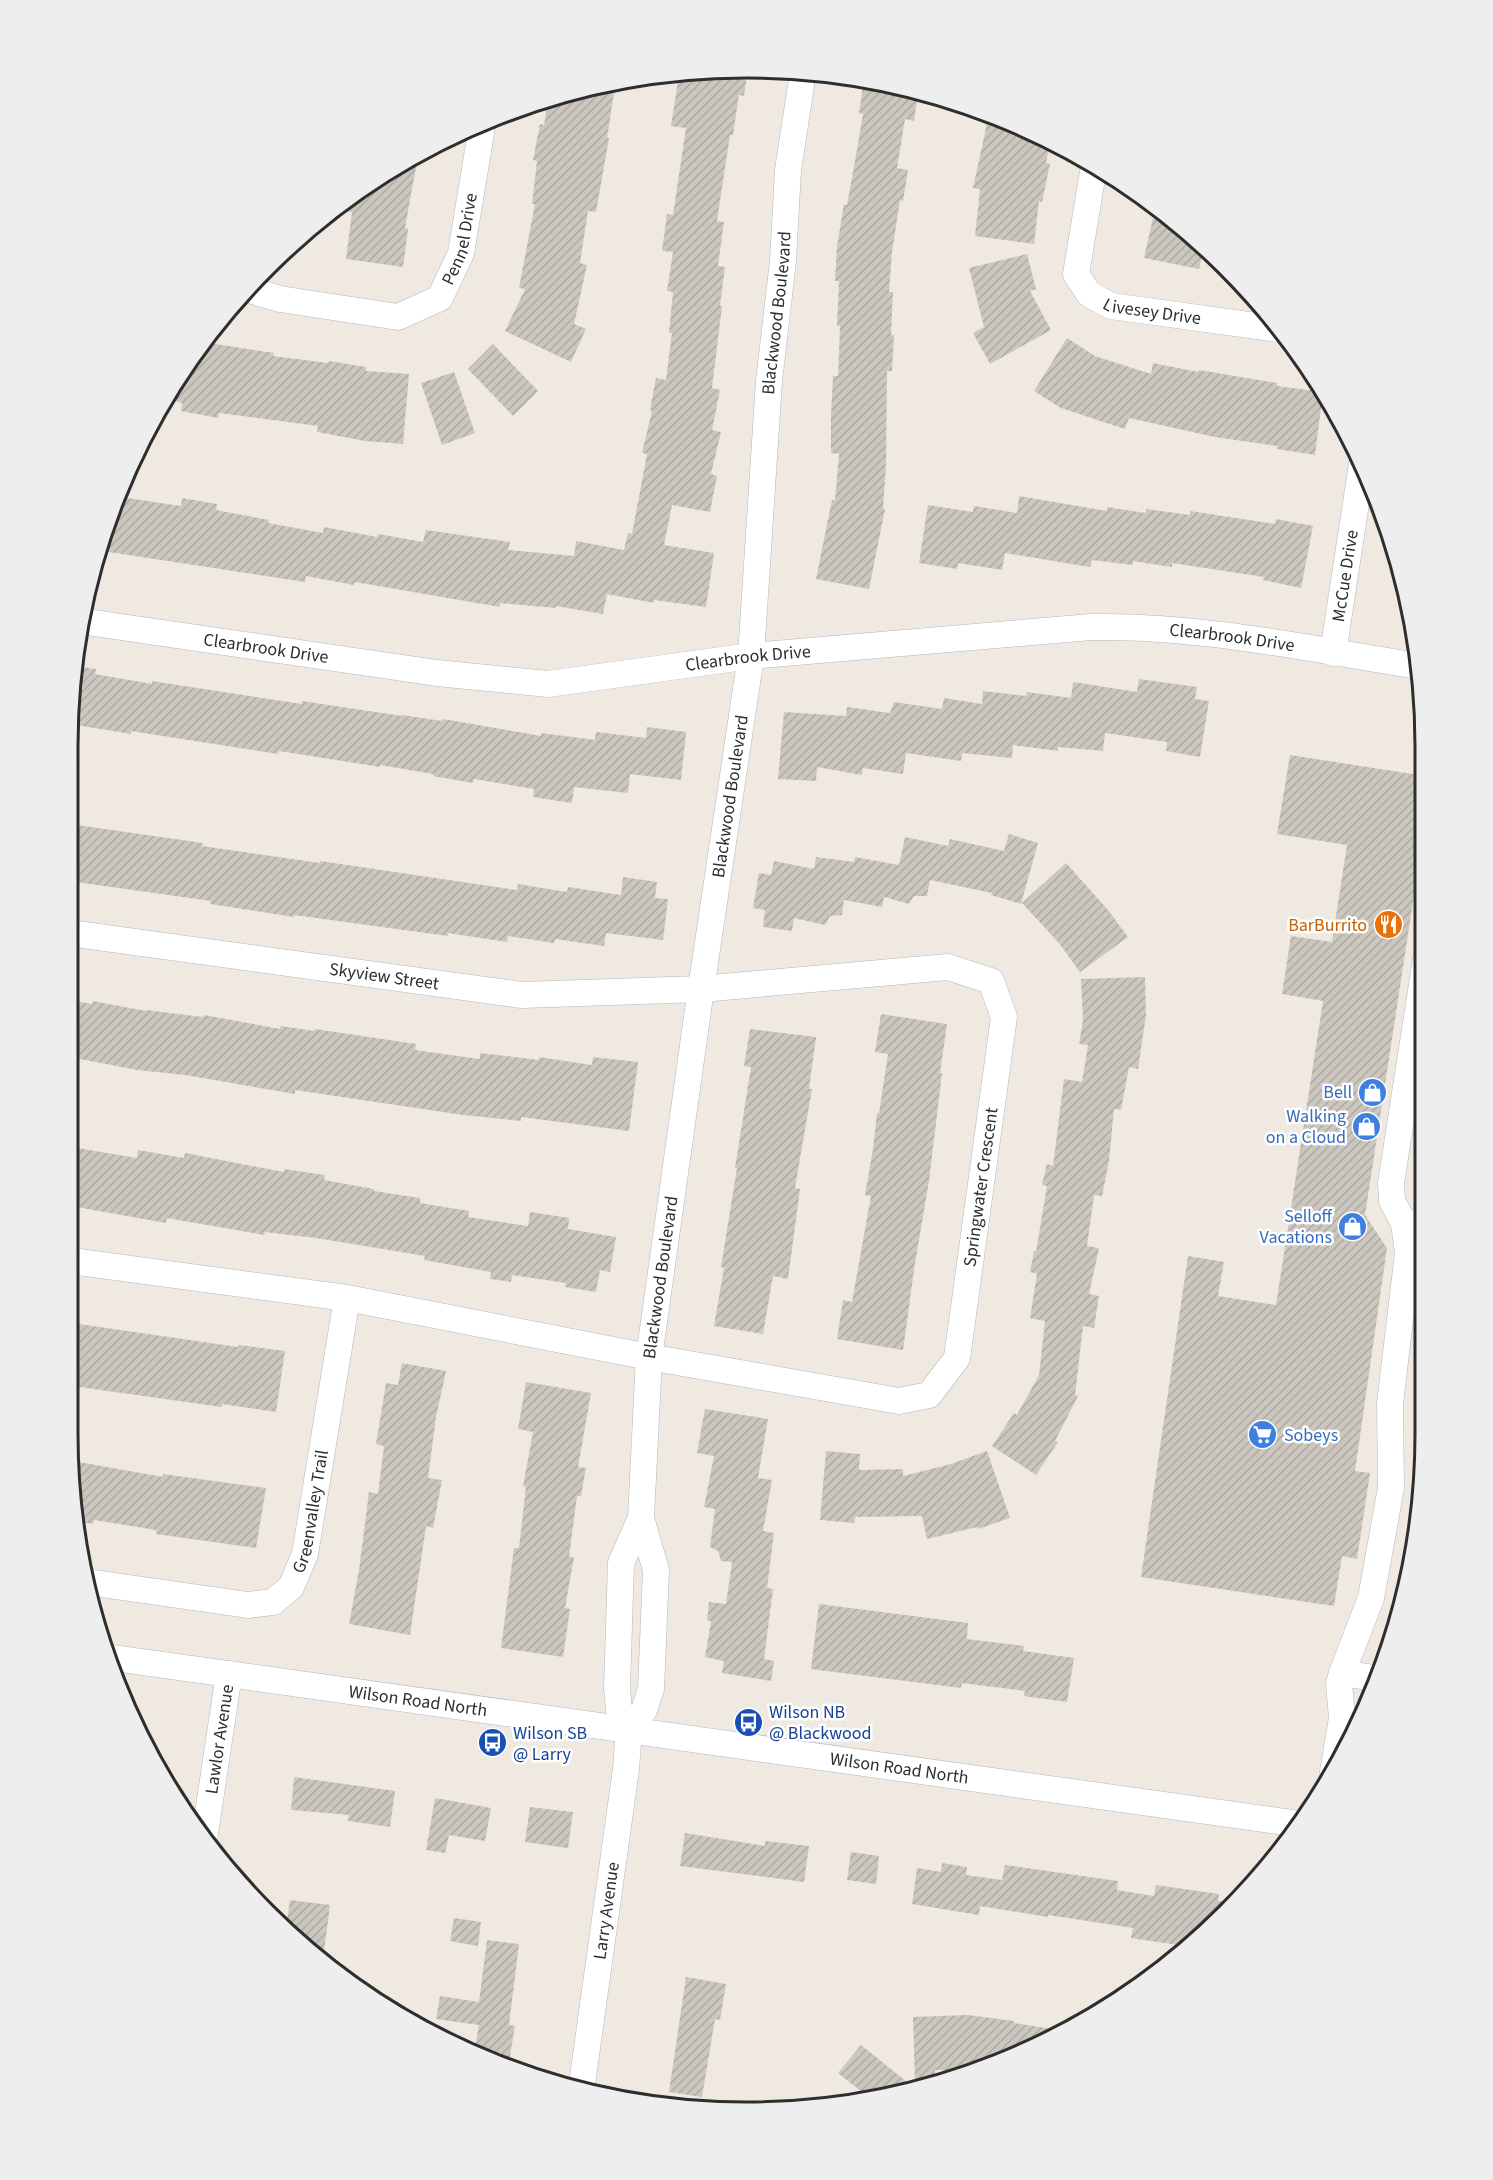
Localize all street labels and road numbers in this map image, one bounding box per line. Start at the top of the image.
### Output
street label: Pennel Drive [435,191,483,289]
street label: Blackwood Boulevard [756,230,797,396]
street label: Livesey Drive [1098,291,1203,331]
street label: McCue Drive [1325,528,1364,624]
street label: Clearbrook Drive [1168,617,1296,658]
street label: Clearbrook Drive [202,627,330,670]
street label: Clearbrook Drive [684,638,812,677]
street label: Blackwood Boulevard [705,713,754,880]
street label: Skyview Street [328,956,441,996]
street label: Springwater Crescent [957,1106,1005,1268]
street label: Blackwood Boulevard [636,1194,684,1361]
street label: Greenvalley Trail [286,1448,334,1577]
street label: Wilson Road North [347,1679,489,1723]
street label: Lawlor Avenue [199,1683,240,1796]
street label: Wilson Road North [828,1746,970,1790]
street label: Larry Avenue [587,1860,625,1961]

